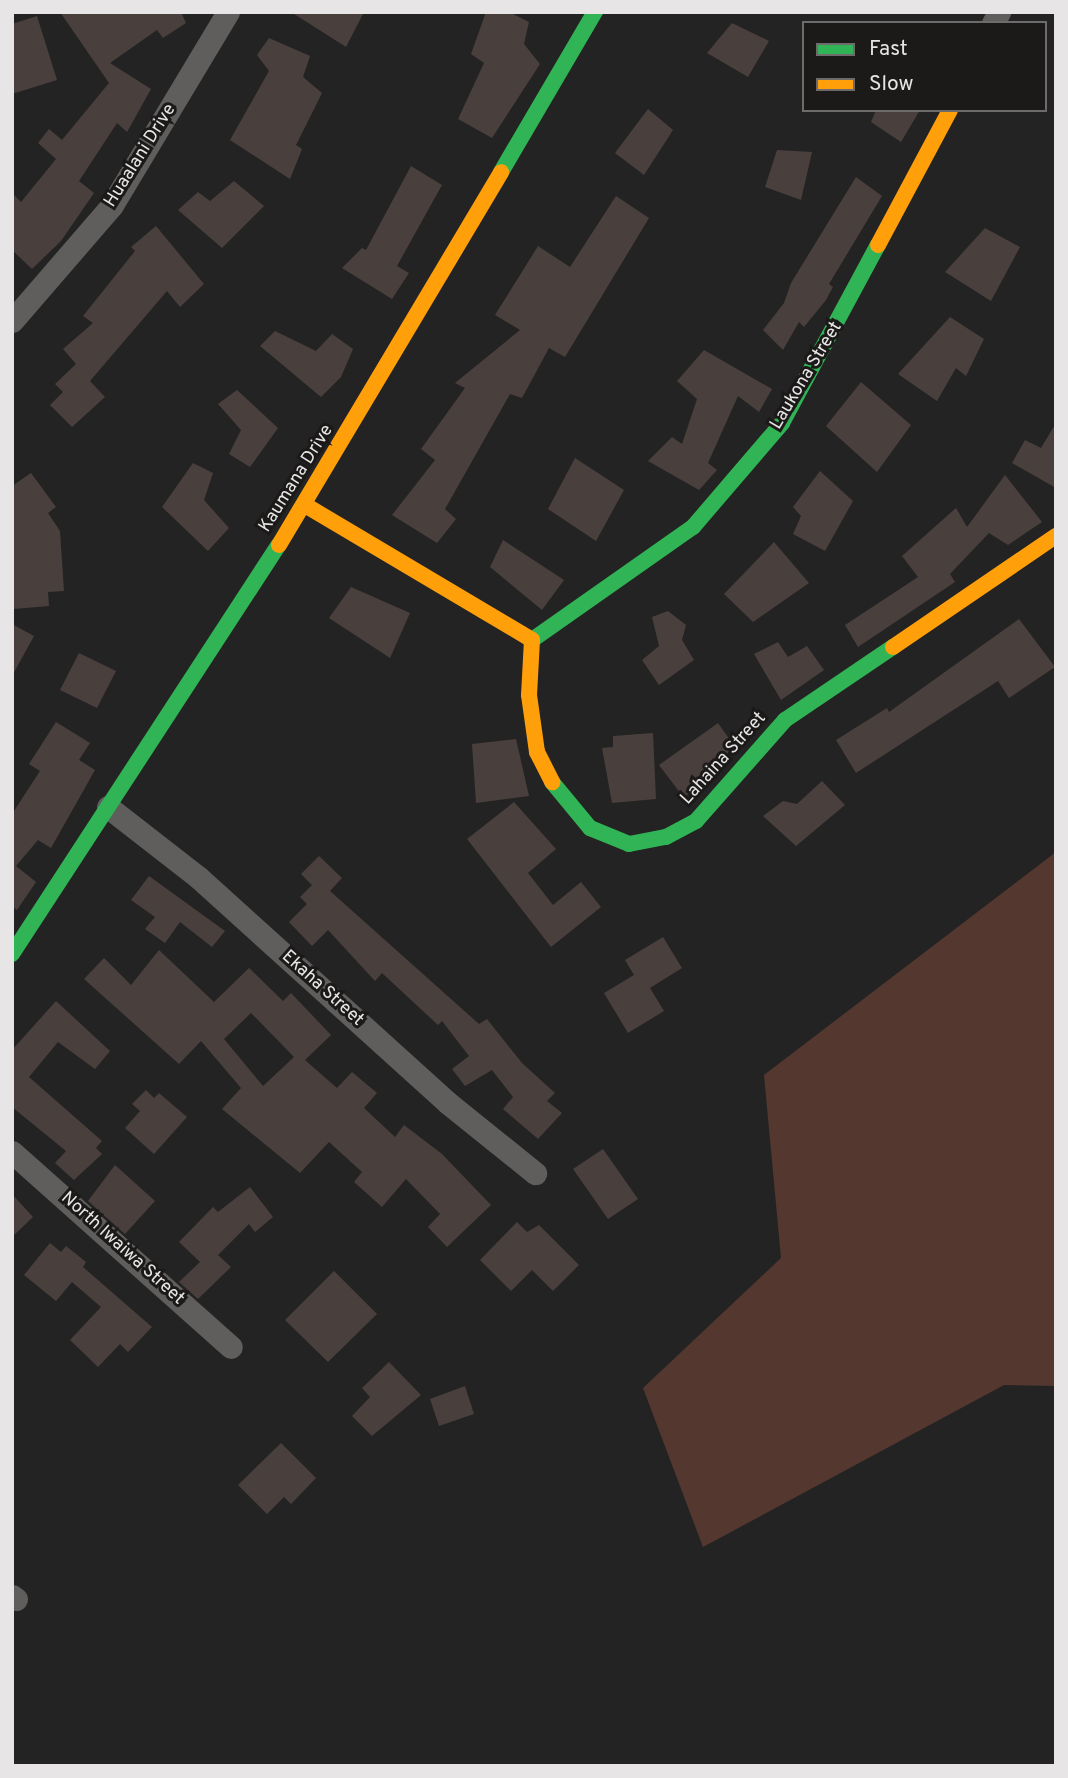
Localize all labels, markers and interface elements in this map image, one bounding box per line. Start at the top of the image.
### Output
legend [802,21,1047,112]
text: Fast [869,36,908,63]
text: Slow [869,71,914,98]
street label: Huaalani Drive [101,100,181,212]
street label: Laukona Street [766,318,848,434]
street label: Kaumana Drive [255,421,339,537]
street label: Lahaina Street [677,708,771,810]
street label: Ekaha Street [277,947,367,1031]
street label: North Iwaiwa Street [56,1188,188,1310]

